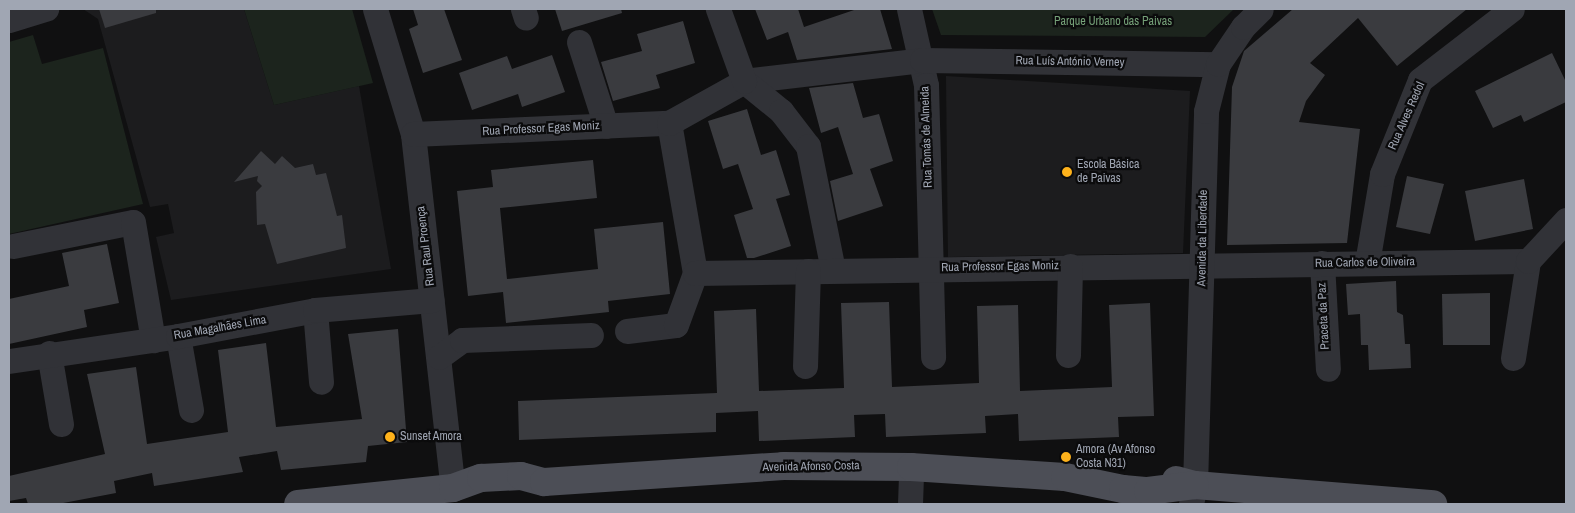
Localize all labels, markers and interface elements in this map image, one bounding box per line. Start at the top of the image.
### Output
park label: Parque Urbano das Paivas [1054,15,1172,29]
street label: Rua Luís António Verney [1015,54,1125,70]
street label: Rua Alves Redol [1386,80,1428,152]
street label: Rua Tomás de Almeida [918,86,936,188]
street label: Rua Professor Egas Moniz [482,119,600,139]
place label: Escola Básica de Paivas [1077,158,1139,186]
marker: Escola Básica de Paivas [1061,166,1073,178]
street label: Avenida da Liberdade [1195,190,1211,286]
street label: Rua Raul Proença [414,205,438,287]
street label: Rua Carlos de Oliveira [1315,255,1415,271]
street label: Rua Professor Egas Moniz [941,259,1059,275]
street label: Praceta da Paz [1315,282,1333,350]
street label: Rua Magalhães Lima [173,313,267,343]
place label: Sunset Amora [400,430,462,444]
marker: Sunset Amora [384,431,396,443]
place label: Amora (Av Afonso Costa N31) [1076,443,1156,471]
marker: Amora (Av Afonso Costa N31) [1060,451,1072,463]
street label: Avenida Afonso Costa [762,459,860,475]

